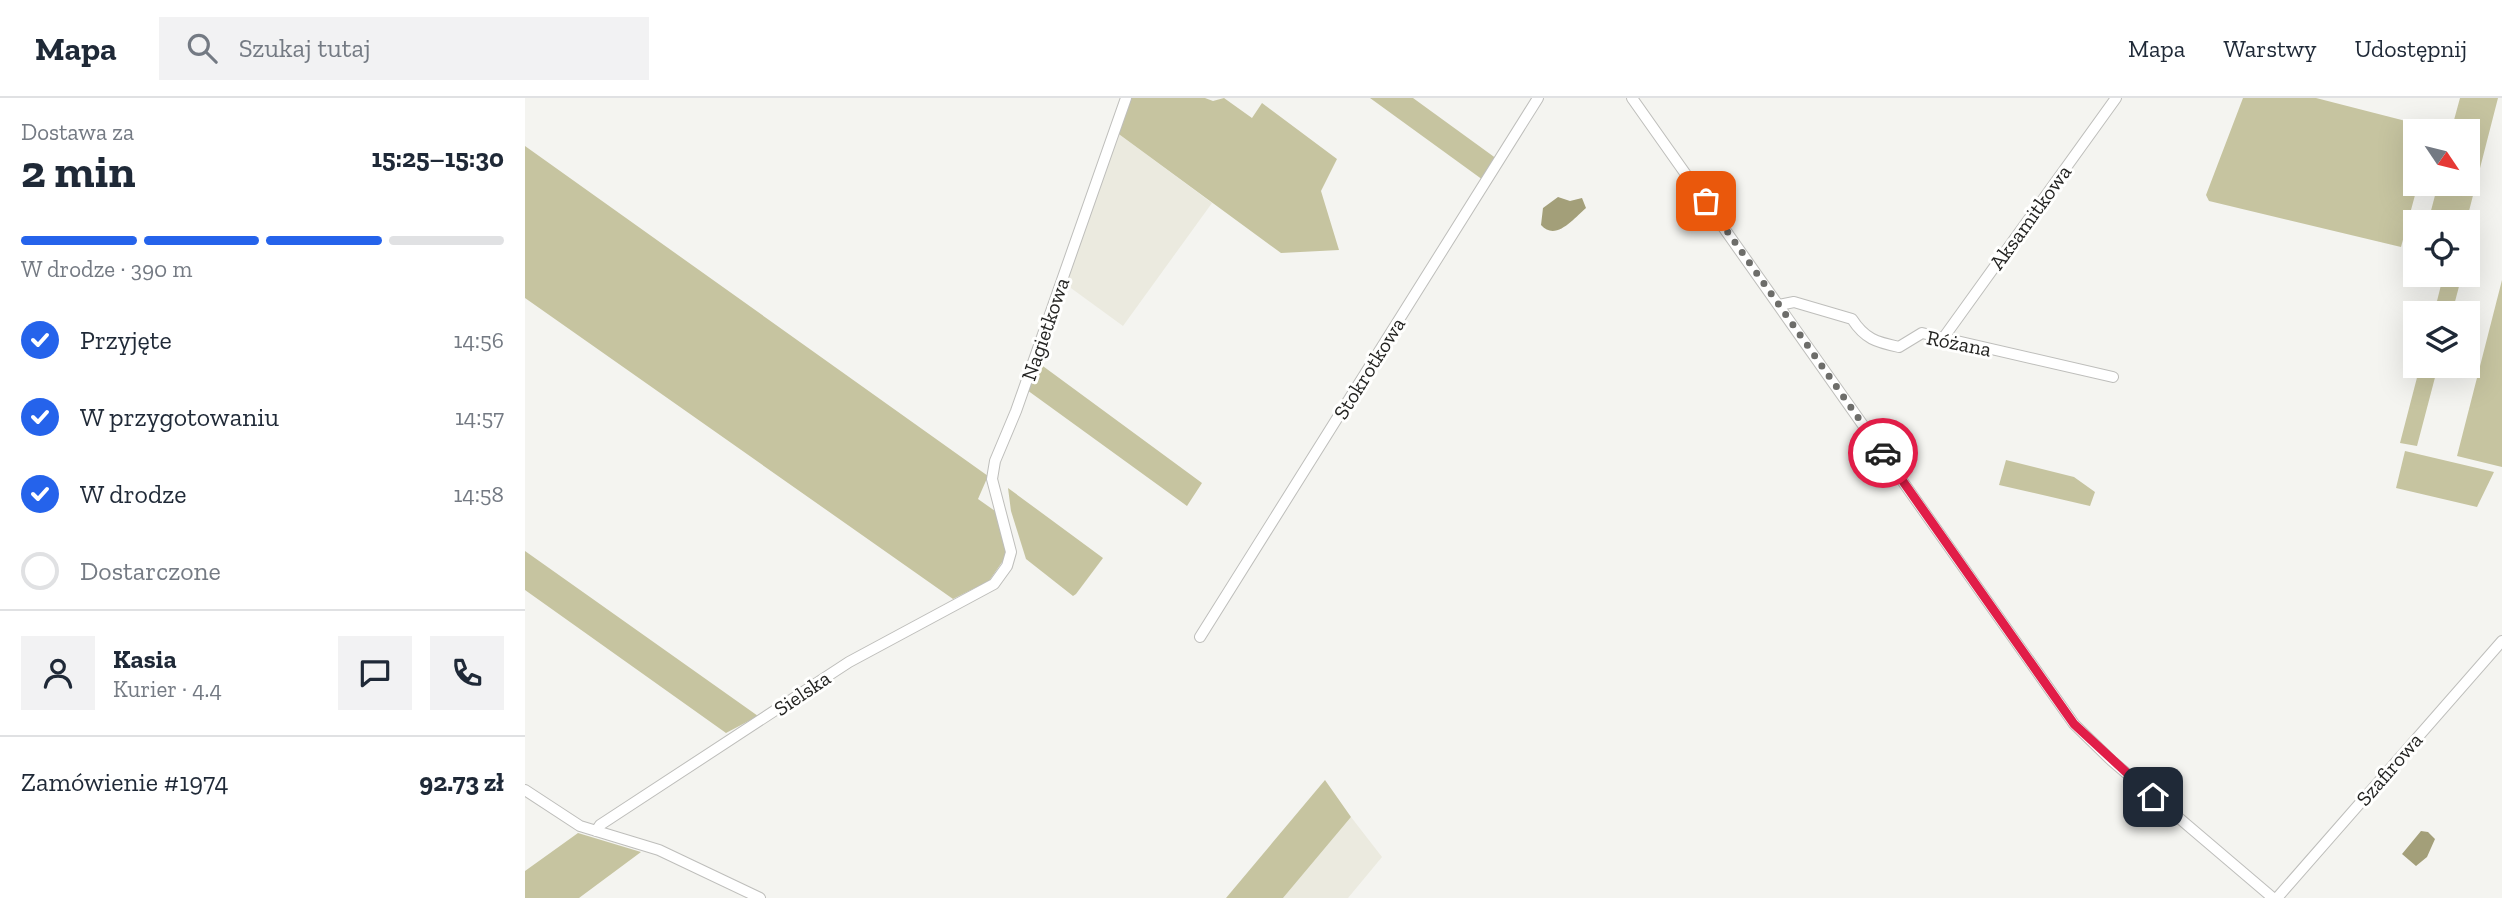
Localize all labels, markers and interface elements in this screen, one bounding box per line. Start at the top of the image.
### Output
search box [159,17,649,80]
text: Mapa [35,29,117,68]
icon: search [183,29,221,67]
text: Szukaj tutaj [239,32,371,64]
text: Mapa [2128,34,2185,63]
text: Warstwy [2223,34,2317,63]
text: Udostępnij [2355,34,2467,63]
text: Dostawa za [21,118,134,146]
north arrow [2403,119,2480,196]
map controls [2403,119,2480,378]
text: 15:25–15:30 [372,142,504,174]
text: 2 min [21,144,136,199]
street label: Aksamitkowa [1984,160,2076,274]
pin [1676,171,1736,231]
icon: bag [1687,182,1725,220]
button: locate [2403,210,2480,287]
text: W drodze · 390 m [21,255,192,283]
street label: Nagietkowa [1016,274,1074,384]
button: layers [2403,301,2480,378]
street label: Stokrotkowa [1328,312,1410,424]
icon: check [21,321,59,359]
text: Przyjęte [80,324,172,356]
street label: Różana [1924,324,1994,362]
text: 14:56 [454,326,504,354]
icon: check [21,398,59,436]
text: W przygotowaniu [80,401,279,433]
text: 14:57 [455,403,504,431]
courier [1848,418,1918,488]
icon: car [1864,434,1902,472]
icon: check [21,475,59,513]
text: W drodze [80,478,186,510]
text: 14:58 [453,480,504,508]
text: Dostarczone [80,555,221,587]
button: person [21,636,95,710]
button: chat [338,636,412,710]
button: phone [430,636,504,710]
text: Kasia [113,643,177,675]
street label: Sielska [769,665,835,721]
text: Kurier · 4.4 [113,675,222,703]
street label: Szafirowa [2351,727,2427,811]
text: Zamówienie #1974 [21,766,229,798]
text: 92.73 zł [419,766,504,798]
pin [2123,767,2183,827]
icon: home [2134,778,2172,816]

